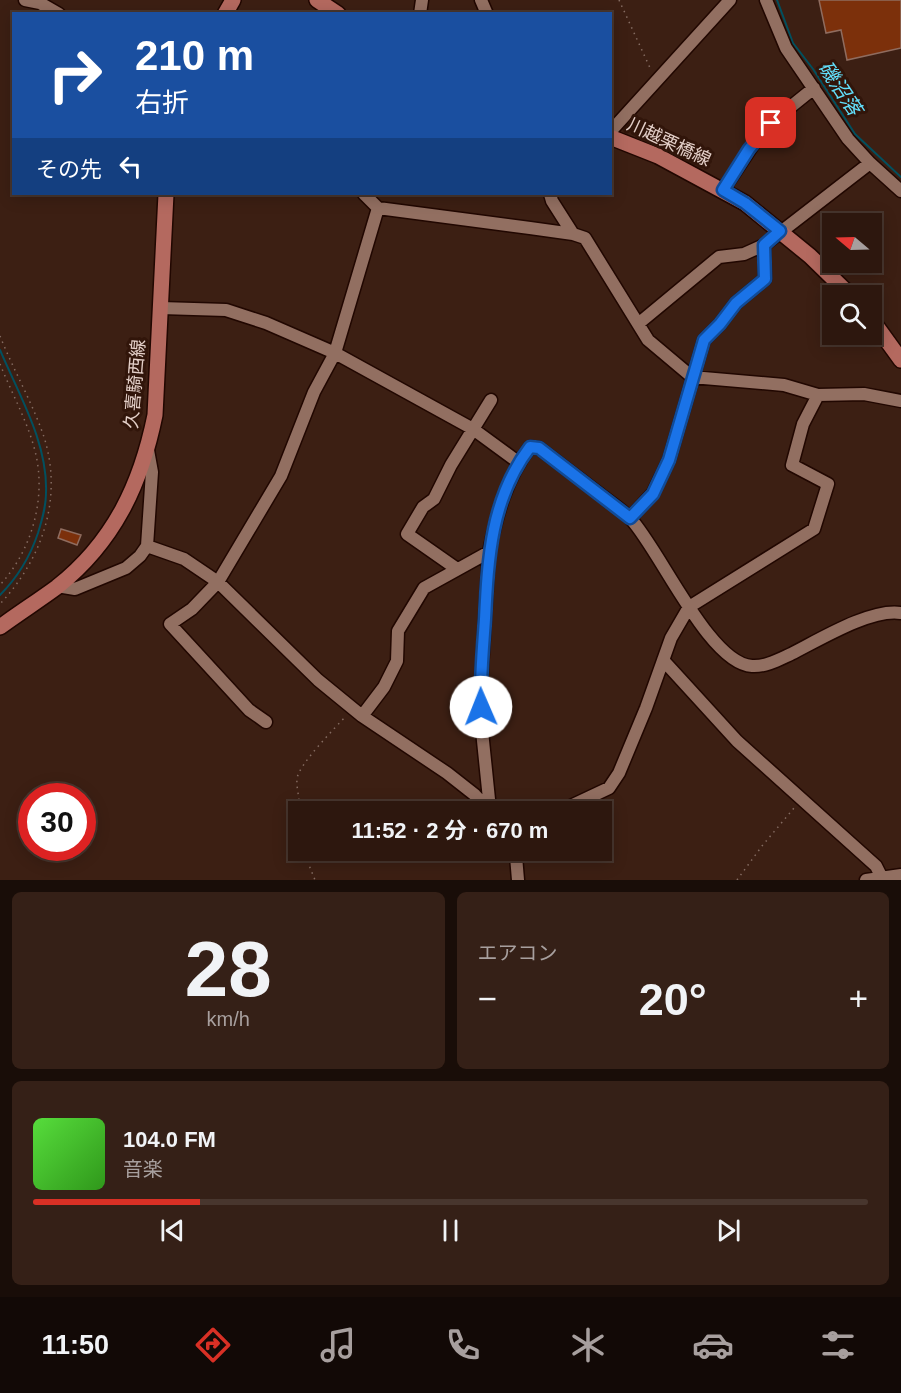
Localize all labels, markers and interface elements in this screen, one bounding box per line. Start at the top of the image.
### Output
text: 210 m [135,32,254,79]
icon: right [36,36,114,114]
water label: 磯沼落 [814,57,868,122]
text: 右折 [135,88,189,118]
pin [745,97,796,148]
icon: arrive [754,106,787,139]
street label: 川越栗橋線 [624,114,714,170]
icon: left [114,150,147,183]
text: その先 [36,157,102,182]
north arrow [822,213,882,273]
map controls [822,213,882,345]
button: search [822,285,882,345]
street label: 久喜騎西線 [121,338,149,430]
position arrow [449,675,513,739]
speed limit sign: 30 [18,783,96,861]
text: 11:52 · 2 分 · 670 m [352,818,548,843]
text: 28 [185,925,272,1013]
text: エアコン [478,942,558,964]
text: 20° [639,974,707,1025]
text: − [478,980,497,1017]
text: + [849,980,868,1017]
text: km/h [207,1008,250,1030]
text: 104.0 FM [123,1127,216,1152]
text: 音楽 [123,1158,163,1180]
icon: previous [156,1214,189,1247]
icon: pause [434,1214,467,1247]
icon: next [712,1214,745,1247]
icon: directions [192,1324,234,1366]
icon: music [317,1324,359,1366]
icon: phone [442,1324,484,1366]
icon: climate [567,1324,609,1366]
icon: car [692,1324,734,1366]
icon: filters [817,1324,859,1366]
text: 11:50 [42,1330,109,1360]

